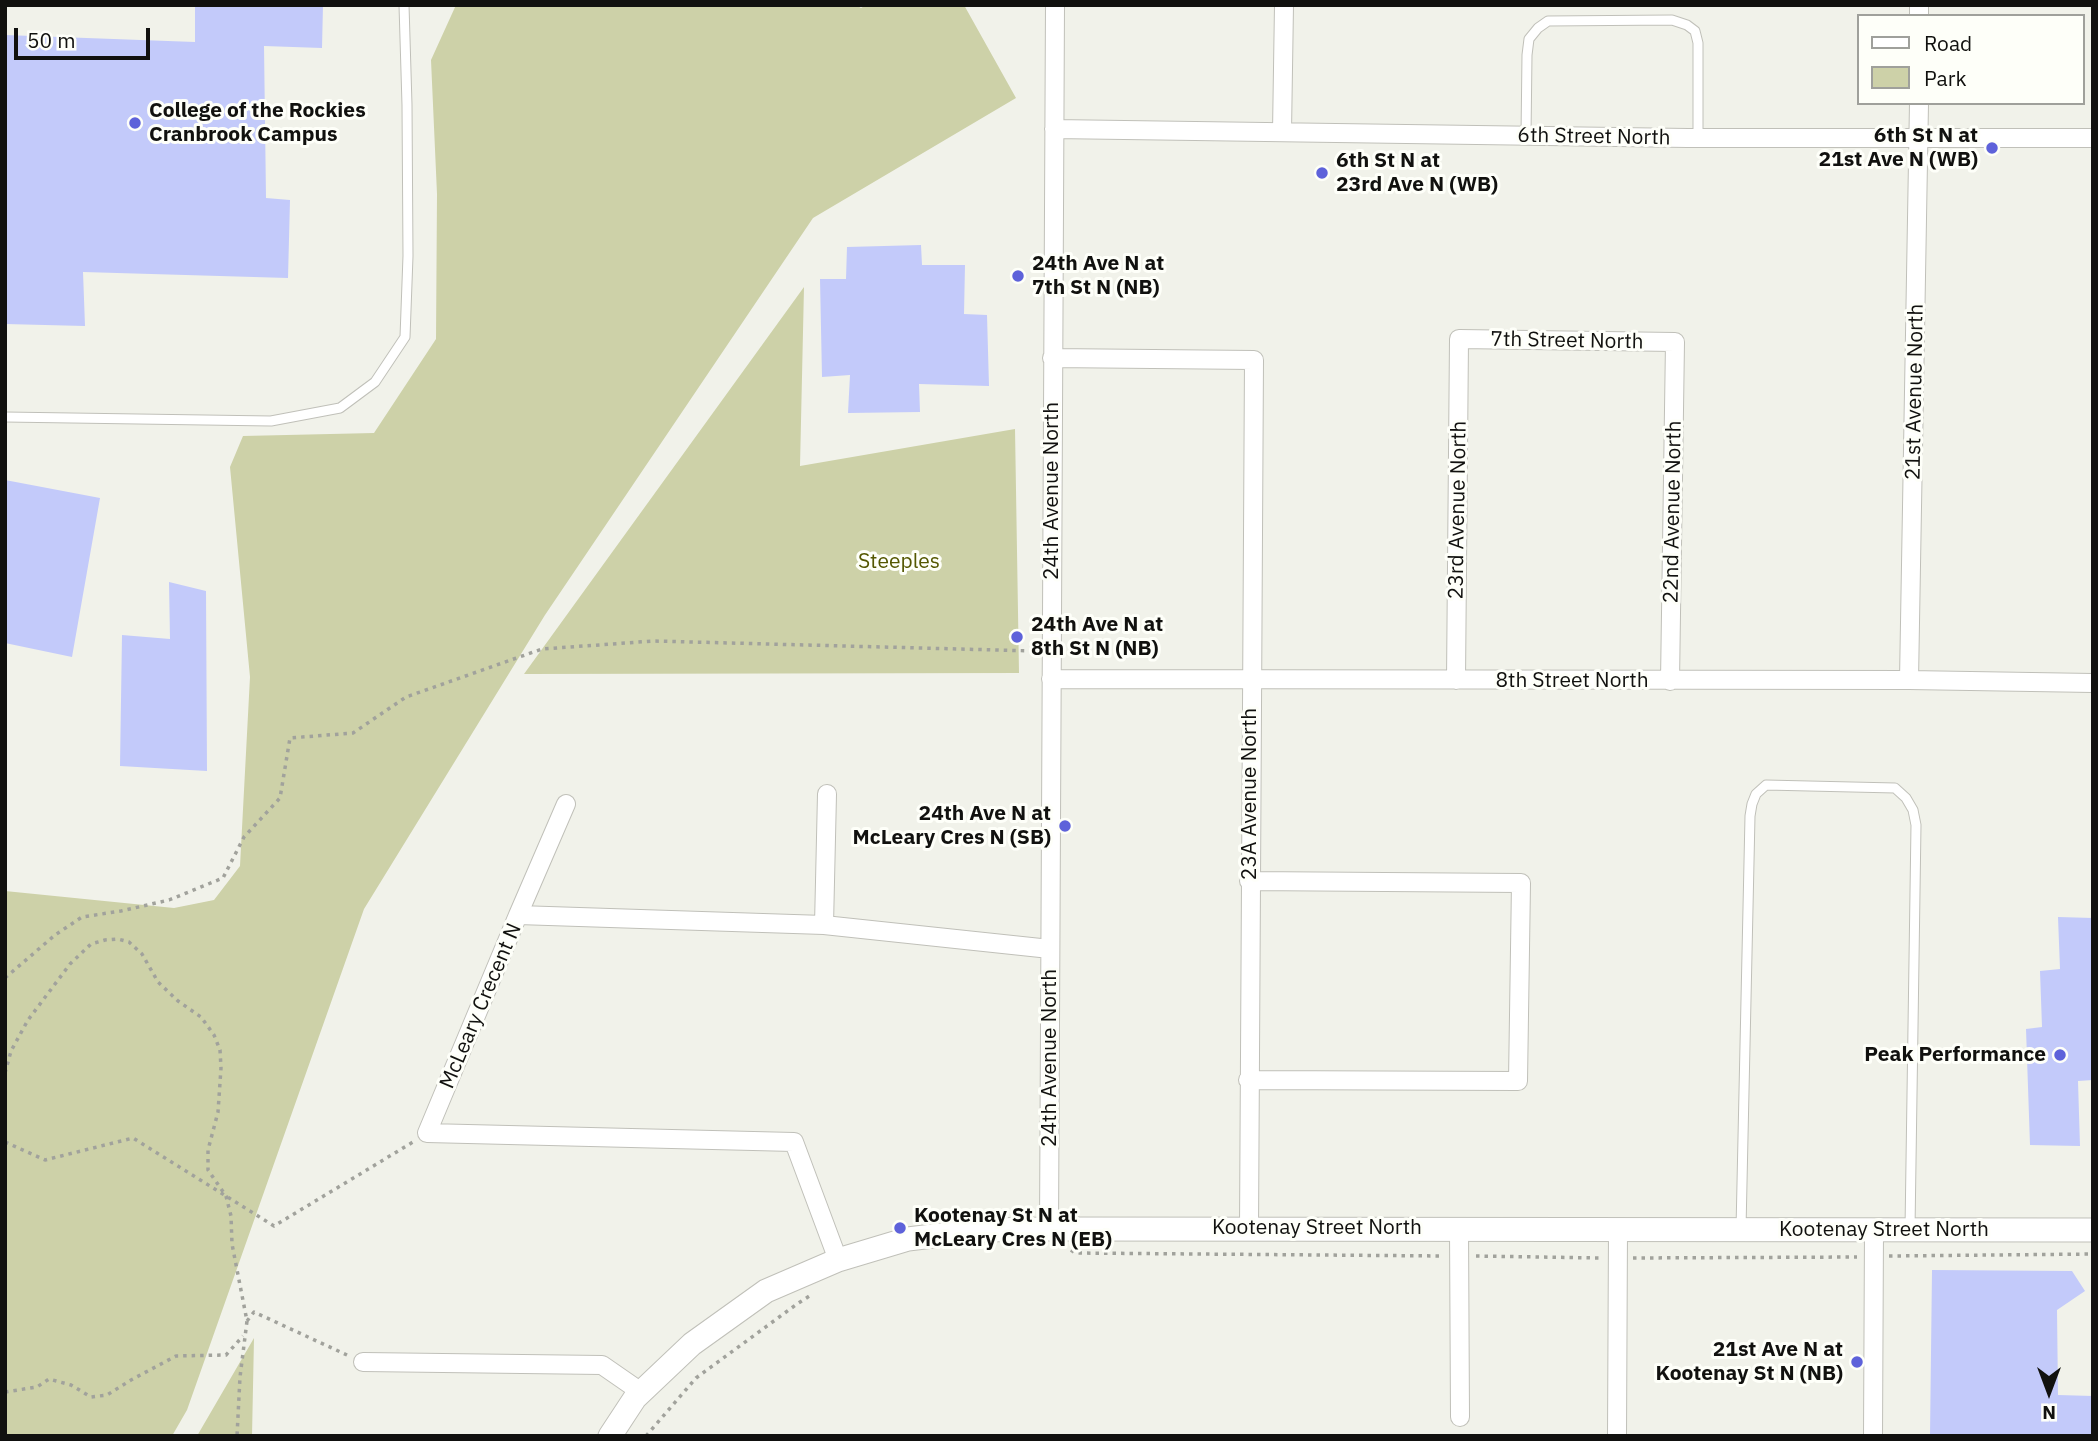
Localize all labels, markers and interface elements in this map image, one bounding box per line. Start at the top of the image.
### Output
scale bar [18,14,154,58]
legend [1856,14,2084,105]
text: 50 m [27,26,76,54]
text: Road [1924,29,1972,57]
text: Park [1924,64,1967,92]
place label: College of the Rockies Cranbrook Campus [149,98,366,148]
marker: College of the Rockies Cranbrook Campus [127,115,143,131]
street label: 6th Street North [1517,123,1671,151]
place label: 6th St N at 21st Ave N (WB) [1819,123,1978,173]
marker: 6th St N at 21st Ave N (WB) [1984,140,2000,156]
place label: 6th St N at 23rd Ave N (WB) [1336,148,1498,198]
marker: 6th St N at 23rd Ave N (WB) [1314,165,1330,181]
place label: 24th Ave N at 7th St N (NB) [1032,251,1164,301]
marker: 24th Ave N at 7th St N (NB) [1010,268,1026,284]
street label: 21st Avenue North [1901,304,1929,480]
street label: 7th Street North [1490,327,1644,355]
street label: 24th Avenue North [1039,402,1065,580]
street label: 23rd Avenue North [1444,420,1472,600]
street label: 22nd Avenue North [1659,420,1687,604]
park label: Steeples [858,549,940,575]
place label: 24th Ave N at 8th St N (NB) [1031,612,1163,662]
marker: 24th Ave N at 8th St N (NB) [1009,629,1025,645]
street label: 8th Street North [1495,668,1649,694]
street label: 23A Avenue North [1237,708,1263,880]
place label: 24th Ave N at McLeary Cres N (SB) [853,801,1051,851]
marker: 24th Ave N at McLeary Cres N (SB) [1057,818,1073,834]
street label: McLeary Crecent N [435,919,527,1093]
street label: 24th Avenue North [1037,969,1063,1147]
place label: Peak Performance [1864,1042,2046,1068]
marker: Peak Performance [2052,1047,2068,1063]
place label: Kootenay St N at McLeary Cres N (EB) [914,1203,1112,1253]
street label: Kootenay Street North [1212,1215,1422,1241]
street label: Kootenay Street North [1779,1217,1989,1243]
marker: Kootenay St N at McLeary Cres N (EB) [892,1220,908,1236]
place label: 21st Ave N at Kootenay St N (NB) [1656,1337,1843,1387]
marker: 21st Ave N at Kootenay St N (NB) [1849,1354,1865,1370]
north arrow [2014,1357,2084,1427]
text: N [2042,1401,2056,1425]

